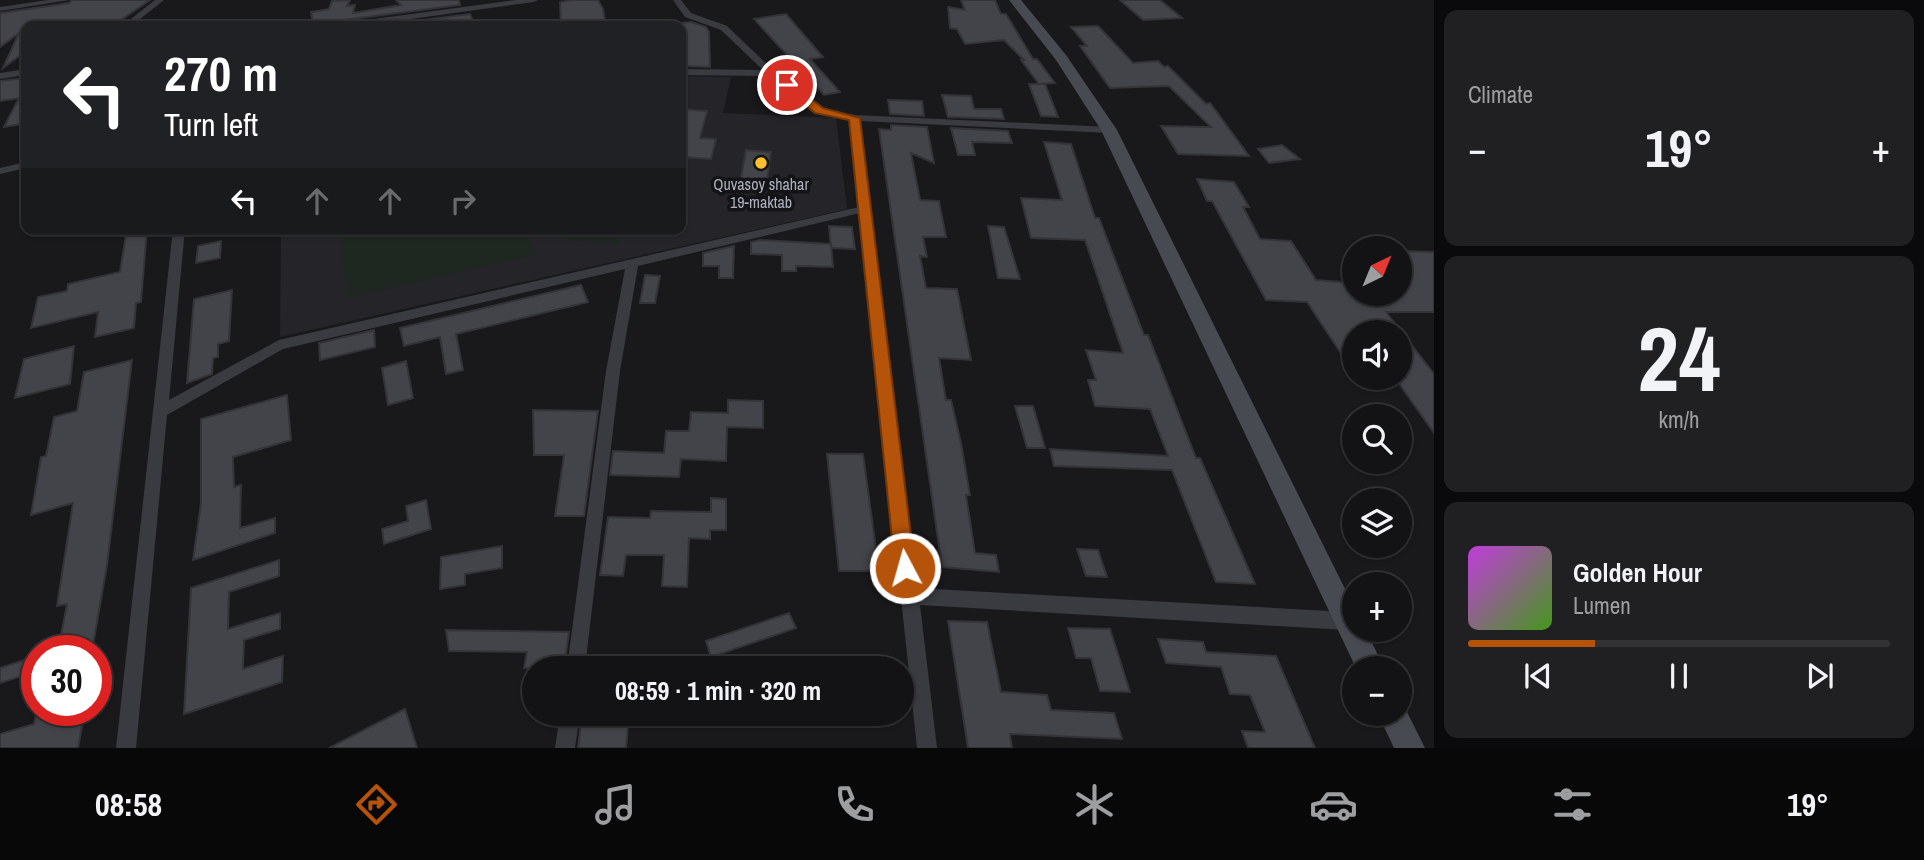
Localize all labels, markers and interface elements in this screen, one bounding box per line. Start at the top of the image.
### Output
text: 270 m [164,40,278,106]
icon: left [49,49,140,140]
pin [757,55,817,115]
icon: arrive [768,66,806,104]
text: Climate [1468,79,1533,110]
text: Turn left [164,103,258,146]
text: 19° [1645,113,1713,183]
text: − [1468,123,1486,174]
text: + [1872,123,1890,174]
marker: Quvasoy shahar 19-maktab [753,155,769,171]
place label: Quvasoy shahar 19-maktab [713,173,809,213]
icon: left [225,182,263,220]
icon: ahead [298,182,336,220]
icon: ahead [371,182,409,220]
icon: right [444,182,482,220]
north arrow [1342,236,1412,306]
map controls [1342,236,1412,726]
text: 24 [1638,297,1721,419]
button: sound [1342,320,1412,390]
button: search [1342,404,1412,474]
text: km/h [1659,404,1699,435]
button: layers [1342,488,1412,558]
position arrow [868,531,942,605]
text: Golden Hour [1573,555,1702,590]
button: + [1342,572,1412,642]
text: Lumen [1573,590,1631,621]
speed limit sign: 30 [21,635,112,726]
button: − [1342,656,1412,726]
icon: previous [1519,657,1557,695]
icon: pause [1660,657,1698,695]
icon: next [1801,657,1839,695]
text: 08:59 · 1 min · 320 m [615,673,821,708]
icon: directions [352,780,401,829]
icon: music [591,780,640,829]
icon: phone [830,780,879,829]
icon: climate [1070,780,1119,829]
icon: car [1309,780,1358,829]
icon: filters [1548,780,1597,829]
text: 08:58 [95,783,162,826]
text: 19° [1787,783,1829,826]

